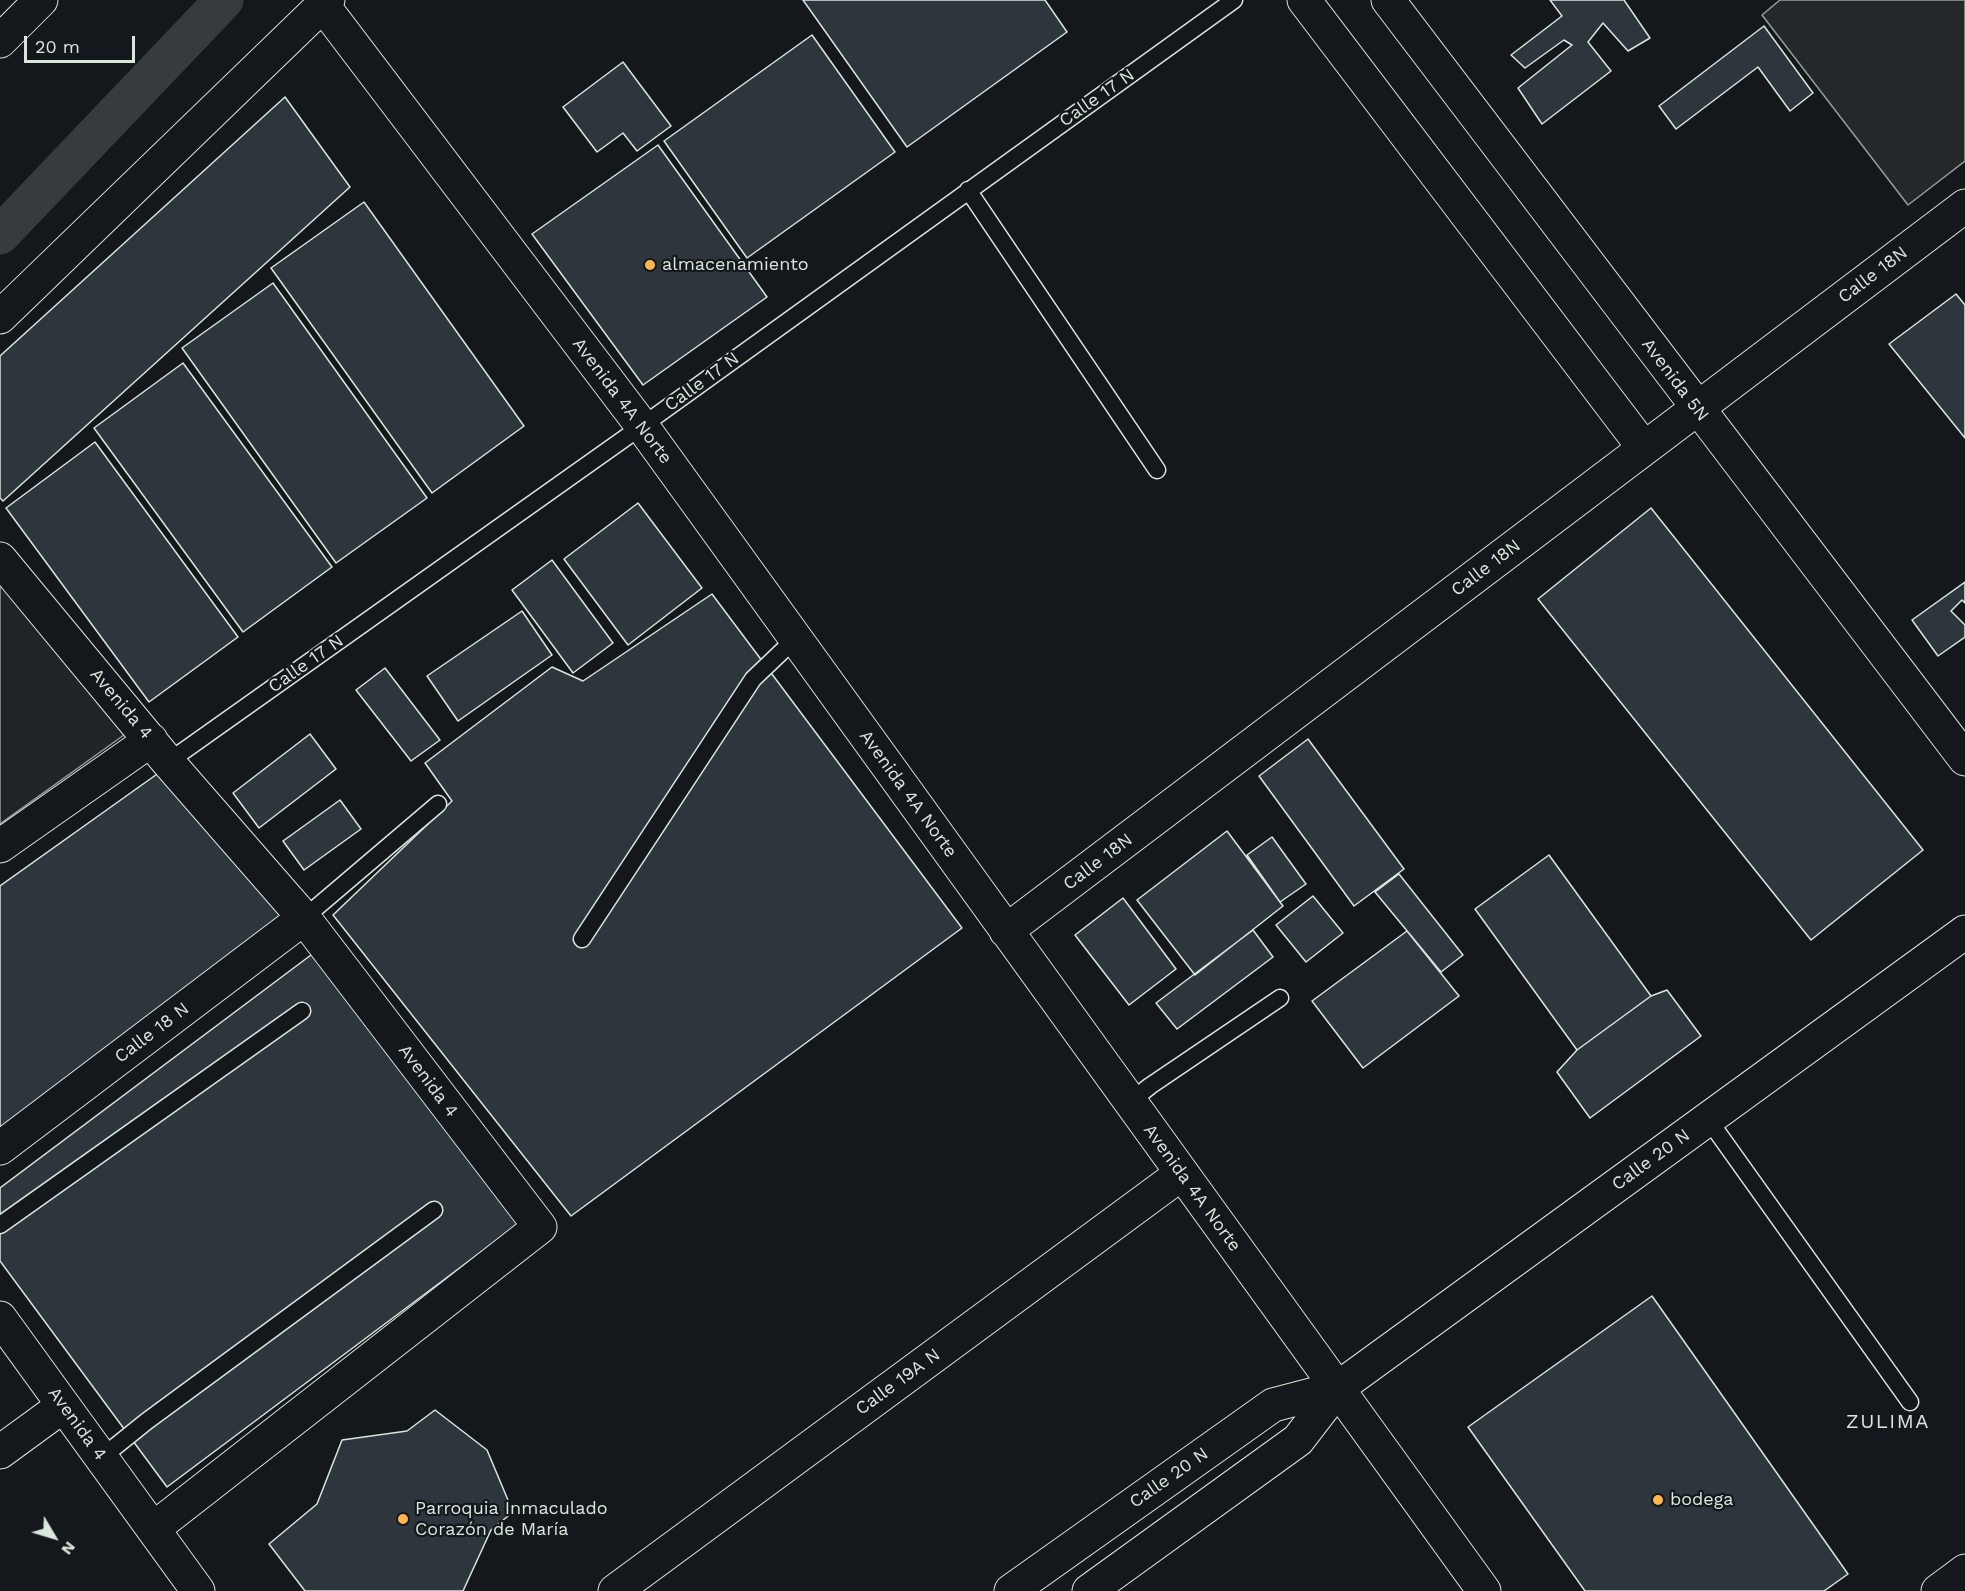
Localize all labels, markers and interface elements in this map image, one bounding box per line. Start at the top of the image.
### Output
scale bar [27,24,138,62]
text: 20 m [35,36,80,57]
street label: Calle 17 N [1055,64,1139,132]
street label: Calle 18N [1834,242,1912,308]
place label: almacenamiento [662,254,809,276]
marker: almacenamiento [643,258,657,272]
street label: Avenida 4A Norte [568,334,676,468]
street label: Avenida 5N [1637,334,1713,426]
street label: Calle 17 N [661,348,743,416]
street label: Calle 18N [1447,535,1525,601]
street label: Calle 17 N [264,630,348,698]
street label: Avenida 4 [85,664,157,744]
street label: Avenida 4A Norte [855,726,961,862]
street label: Calle 18N [1059,829,1137,895]
street label: Calle 18 N [111,998,193,1068]
street label: Avenida 4 [394,1040,462,1122]
street label: Avenida 4A Norte [1139,1120,1245,1256]
street label: Calle 20 N [1608,1124,1694,1196]
street label: Calle 19A N [852,1344,944,1420]
street label: Avenida 4 [43,1383,111,1465]
district label: ZULIMA [1846,1410,1930,1434]
street label: Calle 20 N [1125,1443,1213,1513]
place label: bodega [1670,1489,1734,1511]
marker: bodega [1651,1493,1665,1507]
place label: Parroquia Inmaculado Corazón de María [415,1498,608,1540]
north arrow [24,1507,84,1567]
marker: Parroquia Inmaculado Corazón de María [396,1512,410,1526]
text: N [57,1538,80,1559]

